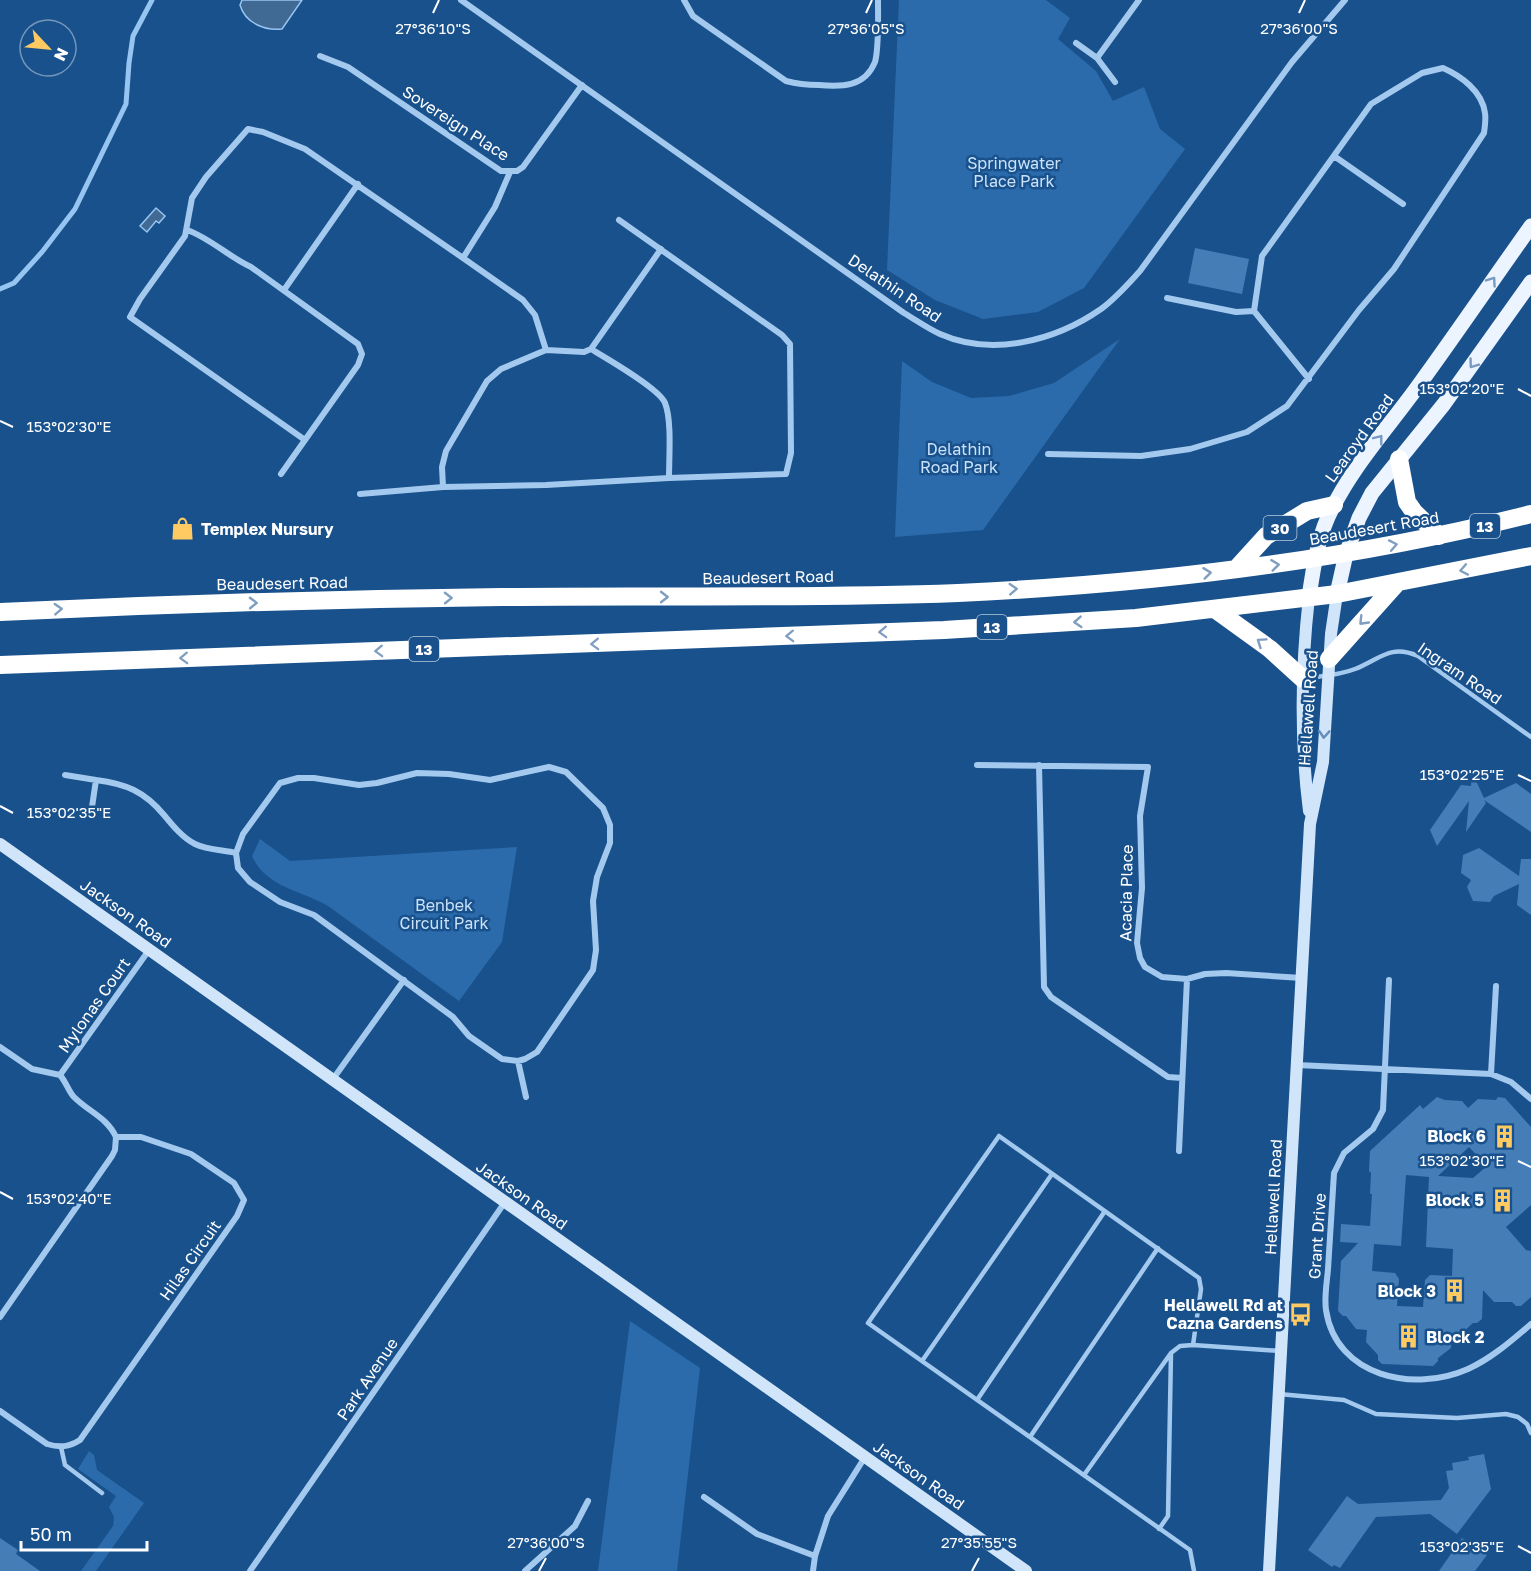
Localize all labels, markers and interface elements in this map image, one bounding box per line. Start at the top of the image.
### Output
north arrow [18,18,78,78]
text: 27°36'10"S [395,19,471,37]
text: 27°36'05"S [827,19,905,37]
text: 27°36'00"S [1260,19,1338,37]
text: N [50,45,73,64]
street label: Sovereign Place [399,81,513,165]
park label: Springwater Place Park [967,153,1061,191]
street label: Delathin Road [845,249,945,327]
one-way arrow [1485,276,1496,287]
one-way arrow [1469,357,1480,368]
text: 153°02'20"E [1420,379,1504,397]
street label: Learoyd Road [1320,390,1398,486]
text: 153°02'30"E [27,417,111,435]
one-way arrow [1371,435,1382,446]
park label: Delathin Road Park [920,439,998,477]
street label: Beaudesert Road [1307,507,1441,549]
road number: 13 [1470,514,1500,538]
shop icon: Templex Nursury [170,516,196,542]
road number: 30 [1264,516,1296,540]
place label: Templex Nursury [201,519,334,539]
one-way arrow [1388,539,1398,552]
one-way arrow [1271,559,1280,571]
one-way arrow [1460,563,1470,576]
street label: Beaudesert Road [702,566,834,588]
one-way arrow [1203,567,1212,580]
street label: Beaudesert Road [216,572,348,594]
one-way arrow [1009,583,1018,596]
one-way arrow [660,591,669,603]
one-way arrow [444,592,453,605]
one-way arrow [249,597,258,609]
one-way arrow [54,602,63,615]
road number: 13 [977,615,1007,639]
one-way arrow [1073,615,1082,628]
one-way arrow [1359,615,1370,625]
one-way arrow [879,626,888,639]
one-way arrow [786,630,795,643]
road number: 13 [409,637,439,661]
one-way arrow [591,637,600,650]
one-way arrow [1257,638,1268,649]
street label: Ingram Road [1414,638,1506,708]
one-way arrow [375,644,384,657]
street label: Hellawell Road [1294,649,1322,767]
one-way arrow [180,652,189,664]
one-way arrow [1318,730,1331,739]
text: 153°02'25"E [1420,765,1504,783]
text: 153°02'35"E [27,803,111,821]
street label: Acacia Place [1115,844,1137,942]
street label: Jackson Road [77,874,175,952]
park label: Benbek Circuit Park [400,895,488,933]
street label: Mylonas Court [54,953,134,1057]
building icon: Block 6 [1491,1123,1517,1149]
place label: Block 6 [1427,1126,1486,1146]
street label: Hellawell Road [1260,1139,1286,1255]
text: 153°02'30"E [1420,1151,1504,1169]
street label: Jackson Road [473,1156,571,1234]
building icon: Block 5 [1489,1187,1515,1213]
text: 153°02'40"E [26,1189,112,1207]
place label: Block 5 [1426,1190,1484,1210]
street label: Grant Drive [1304,1192,1330,1280]
street label: Hilas Circuit [155,1216,225,1304]
building icon: Block 3 [1441,1278,1467,1304]
place label: Block 3 [1378,1281,1436,1301]
place label: Hellawell Rd at Cazna Gardens [1164,1295,1283,1333]
bus stop icon: Hellawell Rd at Cazna Gardens [1288,1301,1314,1327]
building icon: Block 2 [1395,1324,1421,1350]
place label: Block 2 [1426,1327,1485,1347]
street label: Park Avenue [332,1334,402,1424]
street label: Jackson Road [870,1436,968,1514]
scale bar [21,1514,147,1552]
text: 50 m [30,1523,72,1545]
text: 27°36'00"S [507,1533,585,1551]
text: 27°35'55"S [941,1533,1017,1551]
text: 153°02'35"E [1420,1537,1504,1555]

